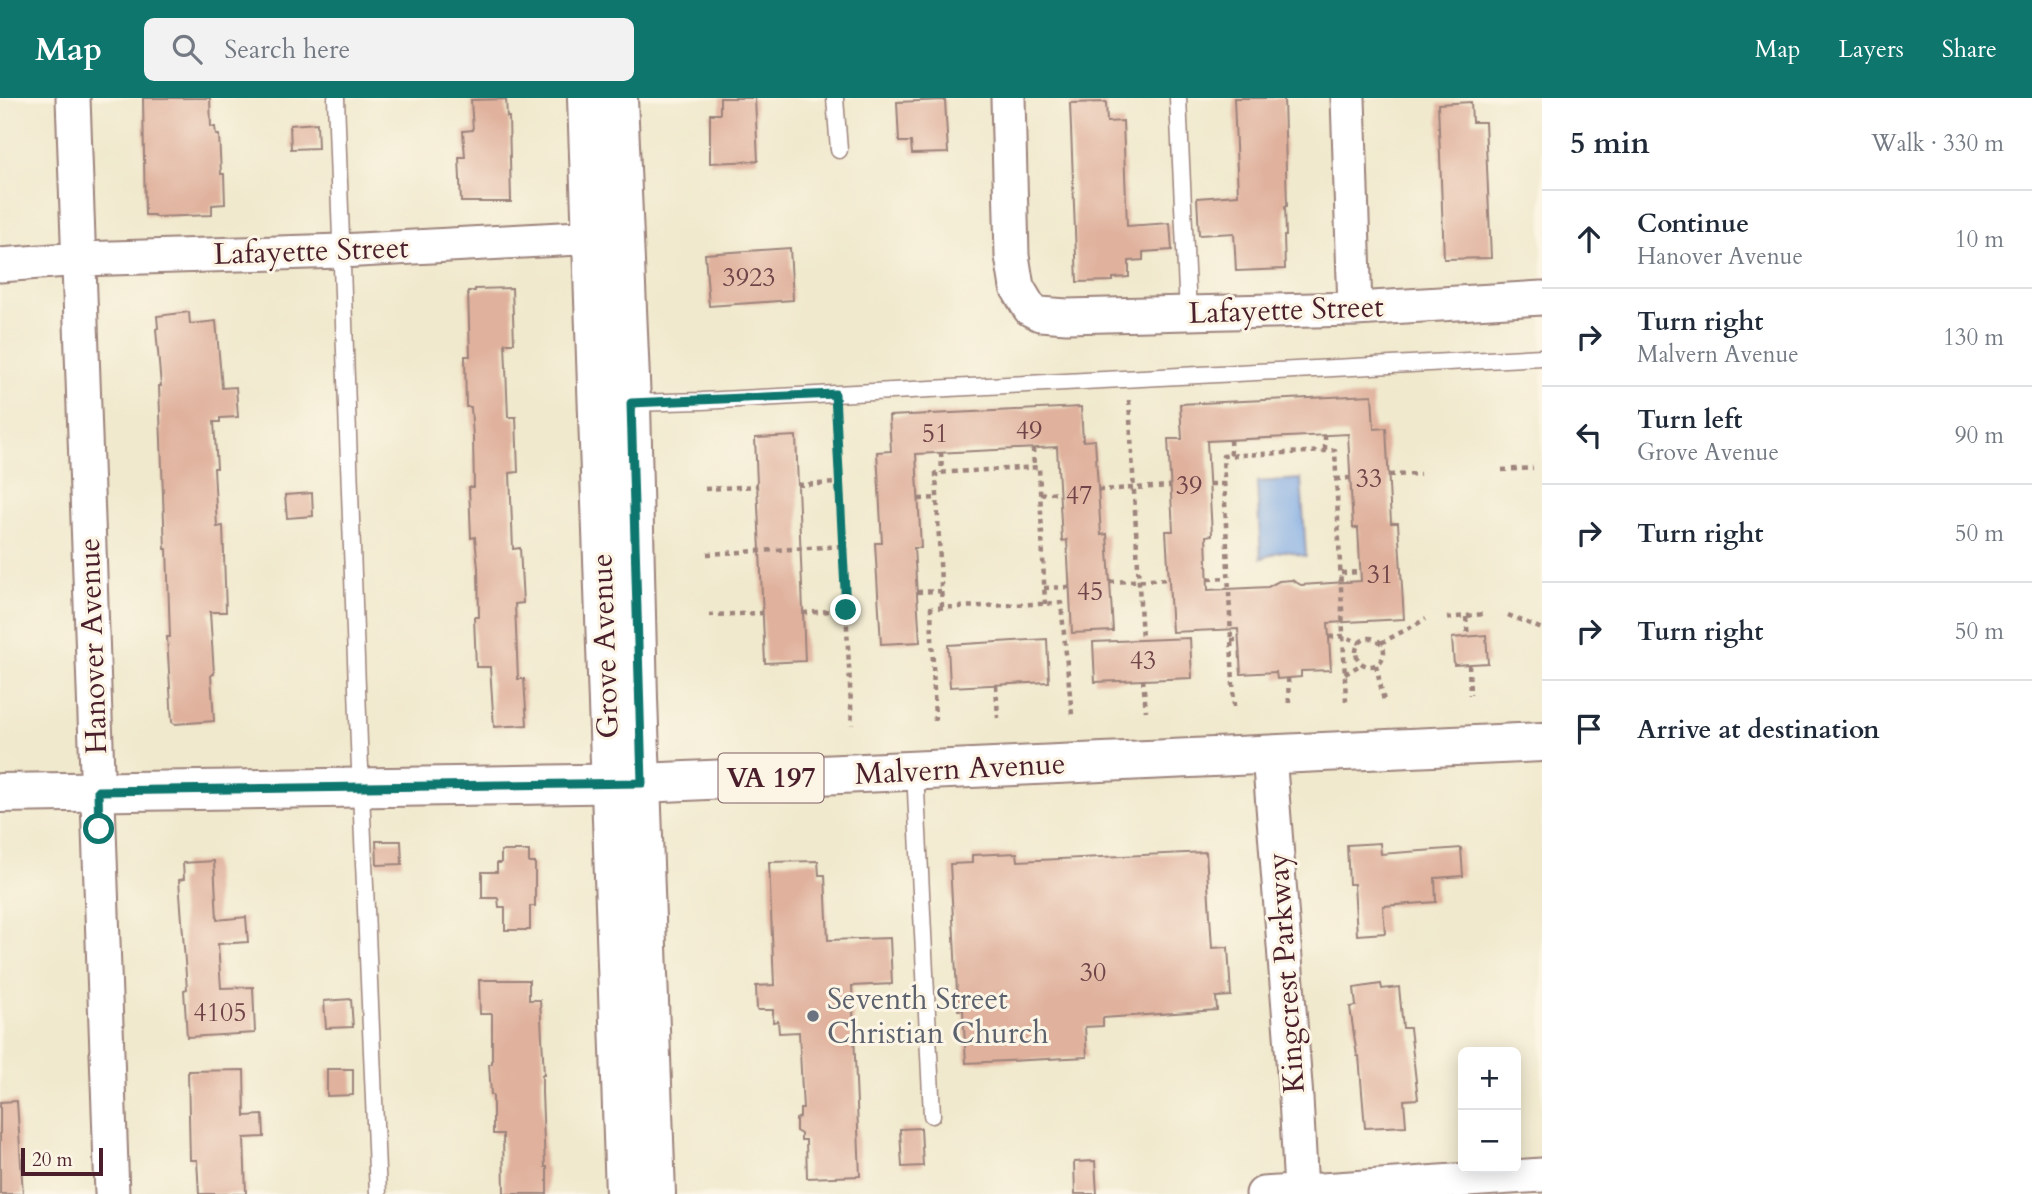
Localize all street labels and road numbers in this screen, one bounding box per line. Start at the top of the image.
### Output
street label: Lafayette Street [213,227,410,275]
street label: Lafayette Street [1188,286,1385,334]
street label: Hanover Avenue [69,537,117,755]
street label: Grove Avenue [581,553,629,739]
street label: Malvern Avenue [854,743,1066,795]
road number: VA 197 [718,754,824,802]
street label: Kingcrest Parkway [1257,851,1315,1095]

